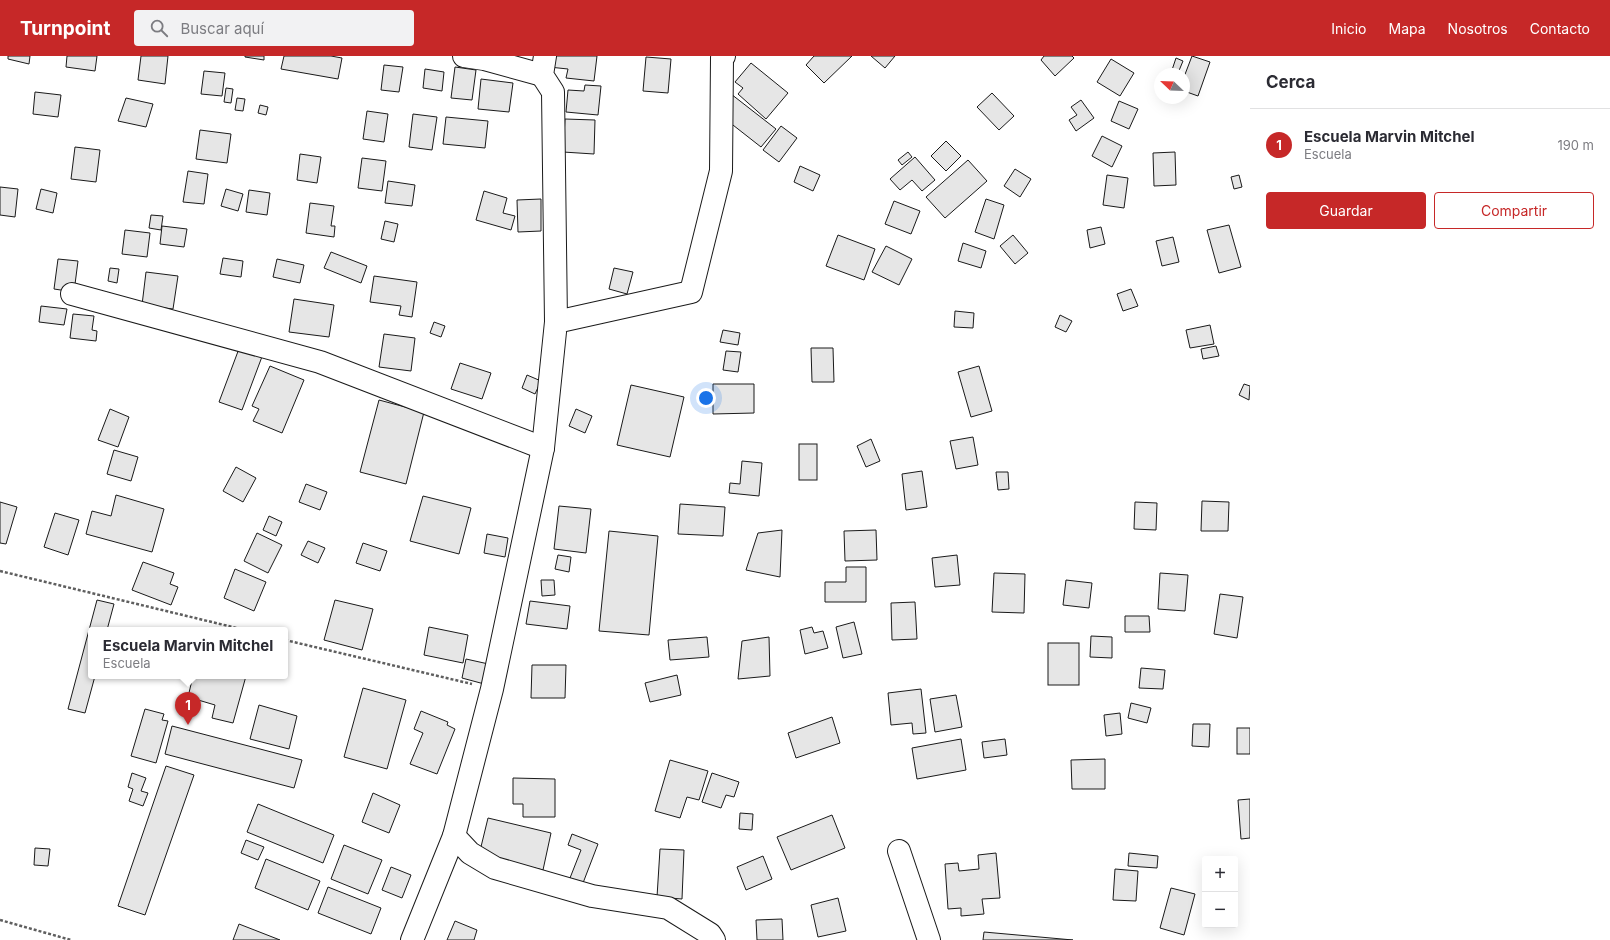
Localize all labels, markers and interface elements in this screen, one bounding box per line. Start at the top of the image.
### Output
search box [134,10,414,46]
text: Turnpoint [20,17,110,40]
icon: search [148,17,170,39]
text: Buscar aquí [180,19,264,38]
text: Inicio [1331,20,1367,37]
text: Mapa [1389,20,1426,37]
text: Nosotros [1448,20,1508,37]
text: Contacto [1530,20,1590,37]
north arrow [1154,68,1190,104]
text: Cerca [1266,72,1315,92]
text: Escuela Marvin Mitchel [1304,127,1474,146]
text: 1 [1276,137,1282,153]
text: 190 m [1557,137,1594,153]
text: Escuela [1304,146,1352,162]
button: Guardar [1266,192,1426,229]
button: Compartir [1434,192,1594,229]
your location [696,388,716,408]
popup [88,627,288,679]
text: Escuela Marvin Mitchel [103,636,273,655]
text: Escuela [103,655,151,671]
pin: 1 [175,692,201,725]
map controls [1202,856,1238,928]
button: + [1202,856,1238,892]
button: − [1202,892,1238,928]

